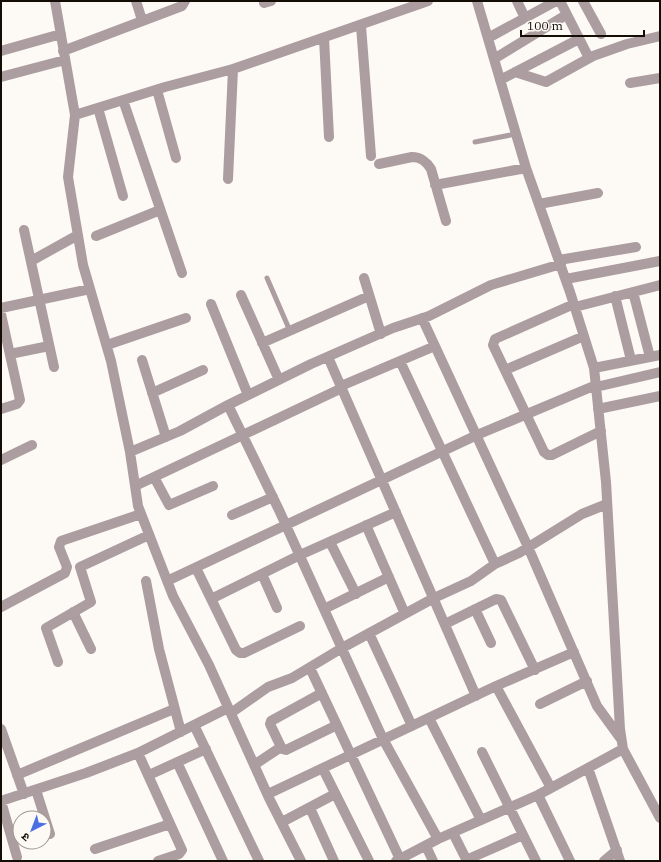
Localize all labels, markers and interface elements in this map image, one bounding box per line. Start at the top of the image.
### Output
scale bar [521,12,644,38]
text: 100 m [527,18,563,33]
north arrow [12,810,52,850]
text: उ [18,830,32,845]

